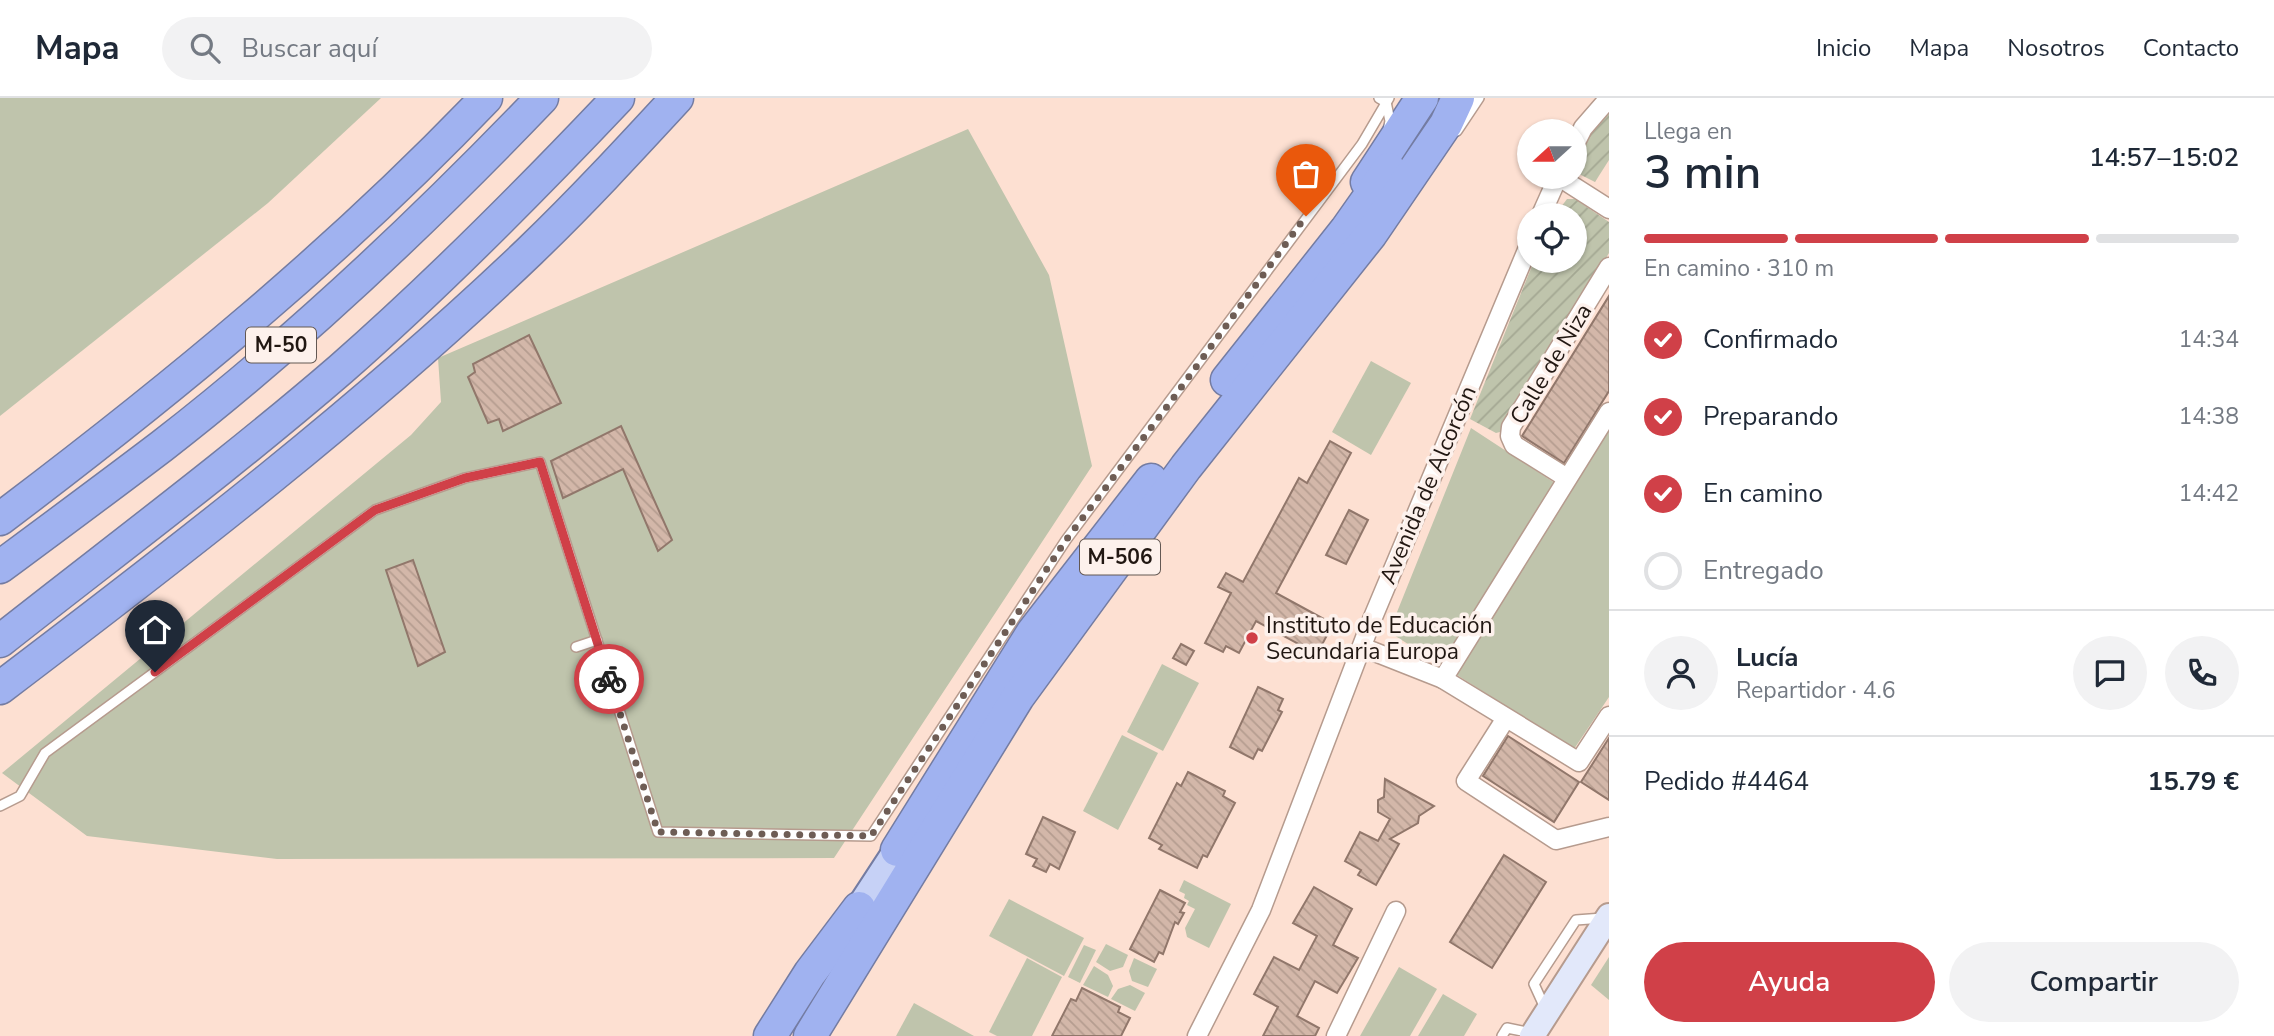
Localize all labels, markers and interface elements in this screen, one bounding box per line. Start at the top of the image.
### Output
search box [162,17,652,80]
text: Mapa [35,26,120,71]
icon: search [186,29,224,67]
text: Buscar aquí [242,31,377,66]
text: Inicio [1816,32,1871,64]
text: Mapa [1909,32,1969,64]
text: Nosotros [2007,32,2105,64]
text: Contacto [2143,32,2239,64]
text: Llega en [1644,116,1732,147]
north arrow [1517,119,1587,189]
map controls [1517,119,1587,273]
text: 14:57–15:02 [2089,140,2239,175]
text: 3 min [1644,141,1761,204]
pin [1276,144,1336,216]
icon: bag [1287,155,1325,193]
button: locate [1517,203,1587,273]
text: En camino · 310 m [1644,253,1834,284]
street label: Calle de Niza [1503,298,1599,430]
icon: check [1644,321,1682,359]
text: Confirmado [1703,322,1838,357]
text: 14:34 [2179,324,2239,355]
road number: M-50 [246,328,316,362]
street label: Avenida de Alcorcón [1372,381,1484,589]
icon: check [1644,398,1682,436]
text: Preparando [1703,399,1838,434]
text: 14:38 [2179,401,2239,432]
icon: check [1644,475,1682,513]
text: En camino [1703,476,1823,511]
text: 14:42 [2179,478,2239,509]
road number: M-506 [1080,540,1160,574]
text: Entregado [1703,553,1824,588]
pin [125,600,185,672]
place label: Instituto de Educación Secundaria Europa [1266,610,1493,667]
icon: home [136,611,174,649]
marker: Instituto de Educación Secundaria Europa [1244,630,1260,646]
button: person [1644,636,1718,710]
button: chat [2073,636,2147,710]
button: phone [2165,636,2239,710]
text: Lucía [1736,640,1799,675]
courier [574,644,644,714]
icon: bike [590,660,628,698]
text: Repartidor · 4.6 [1736,675,1896,706]
text: Pedido #4464 [1644,764,1809,799]
text: 15.79 € [2148,764,2239,799]
button: Ayuda [1644,942,1935,1022]
button: Compartir [1949,942,2239,1022]

